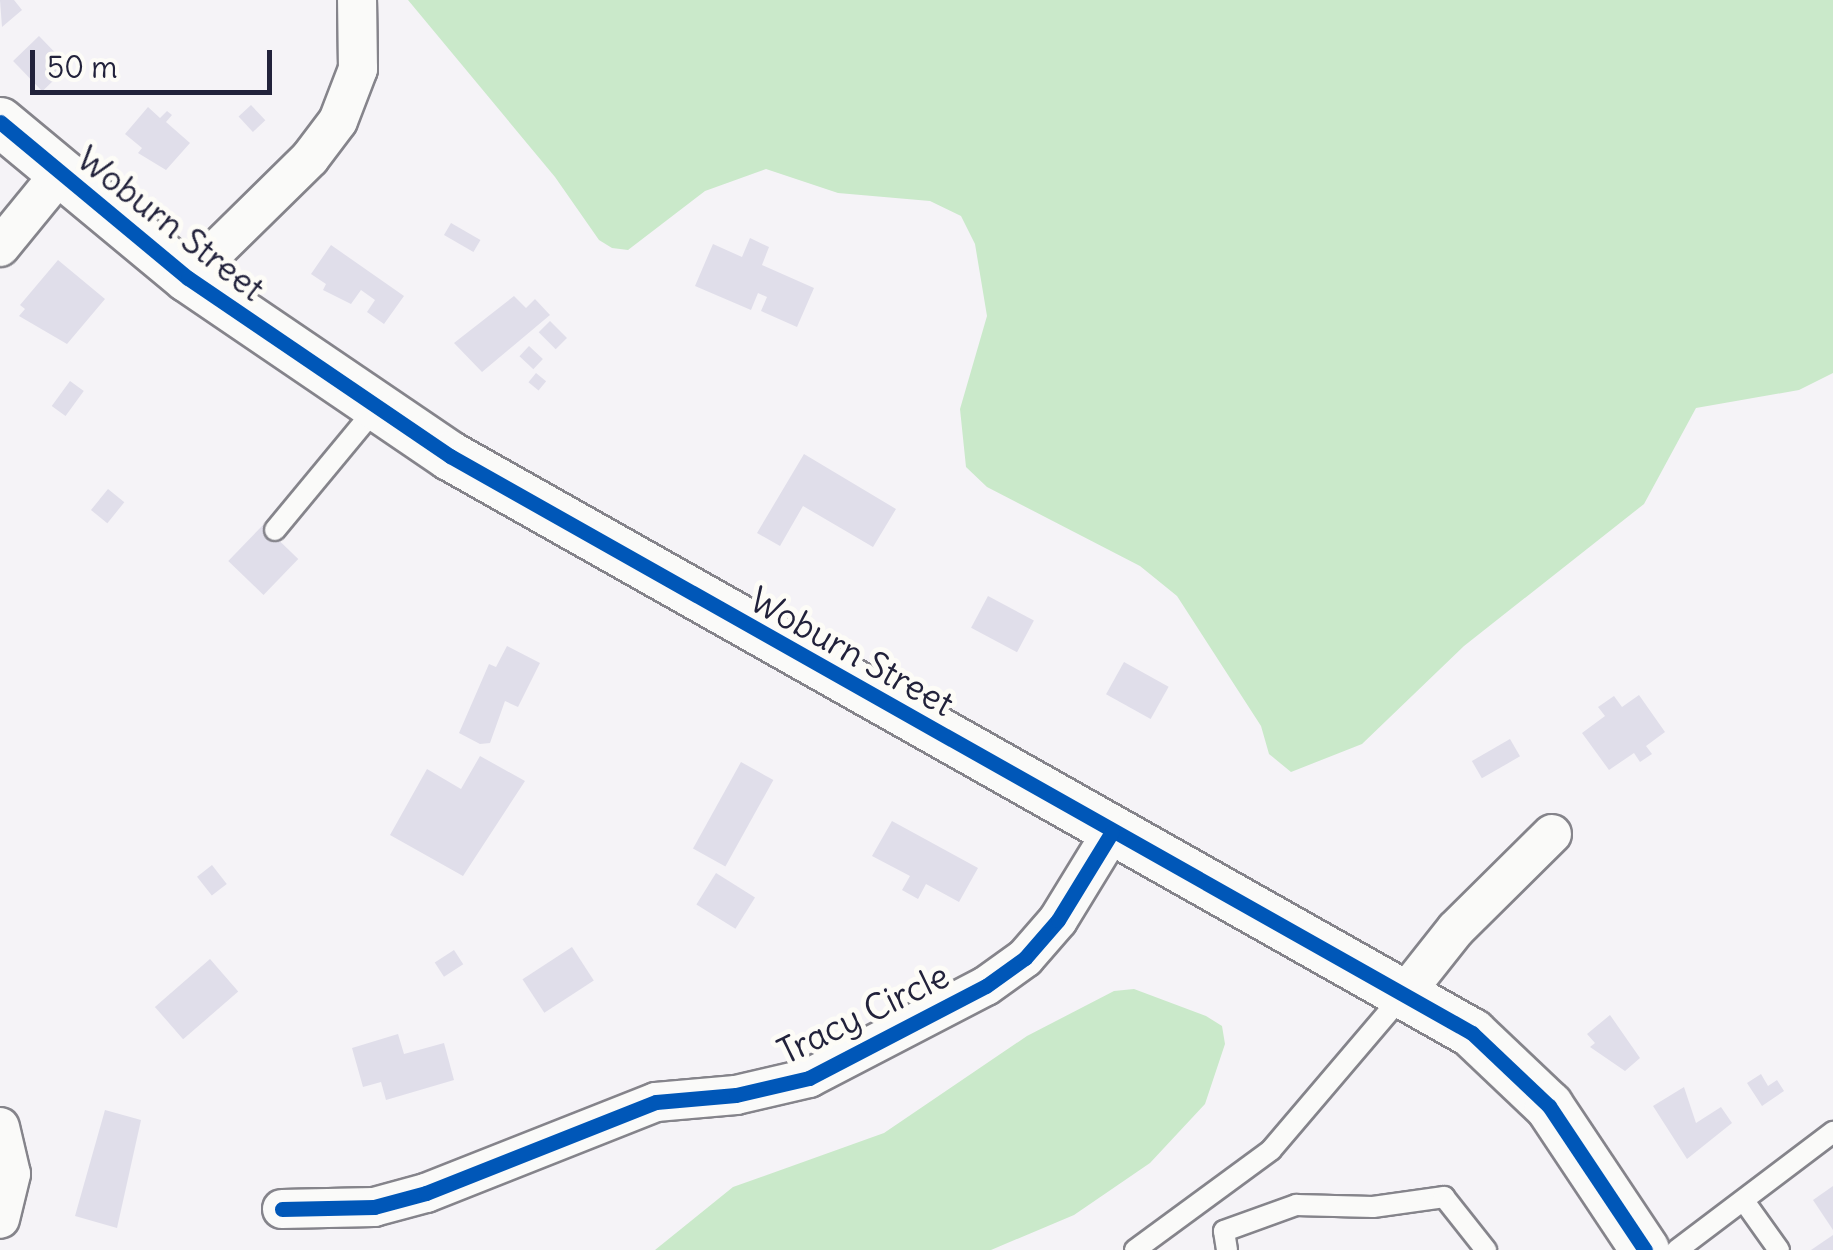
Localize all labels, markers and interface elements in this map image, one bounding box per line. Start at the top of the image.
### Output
scale bar [35,30,278,92]
text: 50 m [47,48,117,86]
street label: Woburn Street [69,137,273,309]
street label: Woburn Street [743,578,961,724]
street label: Tracy Circle [771,954,955,1072]

